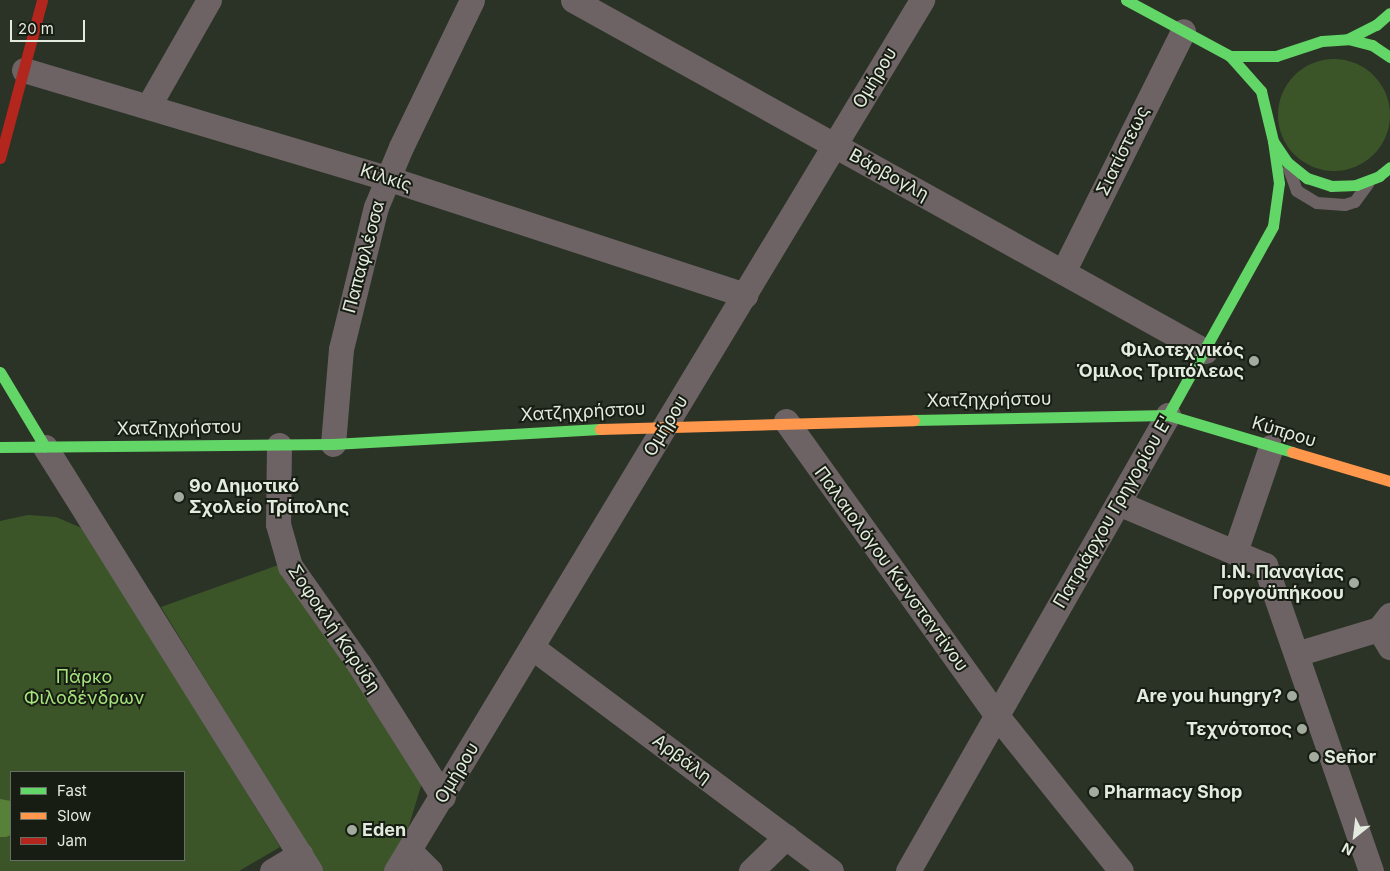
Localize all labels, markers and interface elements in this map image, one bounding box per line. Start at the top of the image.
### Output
scale bar [12,10,88,42]
text: 20 m [18,19,54,38]
street label: Ομήρου [848,44,902,112]
street label: Σιατίστεως [1092,103,1154,199]
street label: Βάρβογλη [845,144,933,206]
street label: Κιλκίς [357,159,415,197]
street label: Παπαφλέσσα [339,198,389,316]
place label: Φιλοτεχνικός Όμιλος Τριπόλεως [1076,340,1244,382]
marker: Φιλοτεχνικός Όμιλος Τριπόλεως [1248,355,1260,367]
street label: Χατζηχρήστου [926,388,1052,412]
street label: Ομήρου [639,392,693,460]
street label: Χατζηχρήστου [520,398,646,426]
street label: Πατριάρχου Γρηγορίου Ε' [1049,412,1177,612]
street label: Κύπρου [1249,412,1319,452]
street label: Χατζηχρήστου [116,416,242,440]
street label: Παλαιολόγου Κωνσταντίνου [809,462,973,676]
place label: 9ο Δημοτικό Σχολείο Τρίπολης [189,476,349,518]
marker: 9ο Δημοτικό Σχολείο Τρίπολης [173,491,185,503]
street label: Σοφοκλή Καρύδη [283,561,385,697]
place label: Ι.Ν. Παναγίας Γοργοϋπήκοου [1213,562,1344,604]
marker: Ι.Ν. Παναγίας Γοργοϋπήκοου [1348,577,1360,589]
park label: Πάρκο Φιλοδένδρων [24,667,144,710]
place label: Are you hungry? [1136,685,1282,707]
marker: Are you hungry? [1286,690,1298,702]
place label: Τεχνότοπος [1186,718,1292,740]
marker: Τεχνότοπος [1296,723,1308,735]
street label: Αρβάλη [648,730,716,788]
street label: Ομήρου [430,739,484,807]
place label: Señor [1324,746,1376,768]
marker: Señor [1308,751,1320,763]
legend [10,771,185,861]
text: Fast [57,781,87,800]
place label: Pharmacy Shop [1104,781,1242,803]
marker: Pharmacy Shop [1088,786,1100,798]
text: Slow [57,806,91,825]
north arrow [1330,811,1380,861]
place label: Eden [362,819,406,841]
marker: Eden [346,824,358,836]
text: Jam [57,831,87,850]
text: N [1339,840,1356,860]

